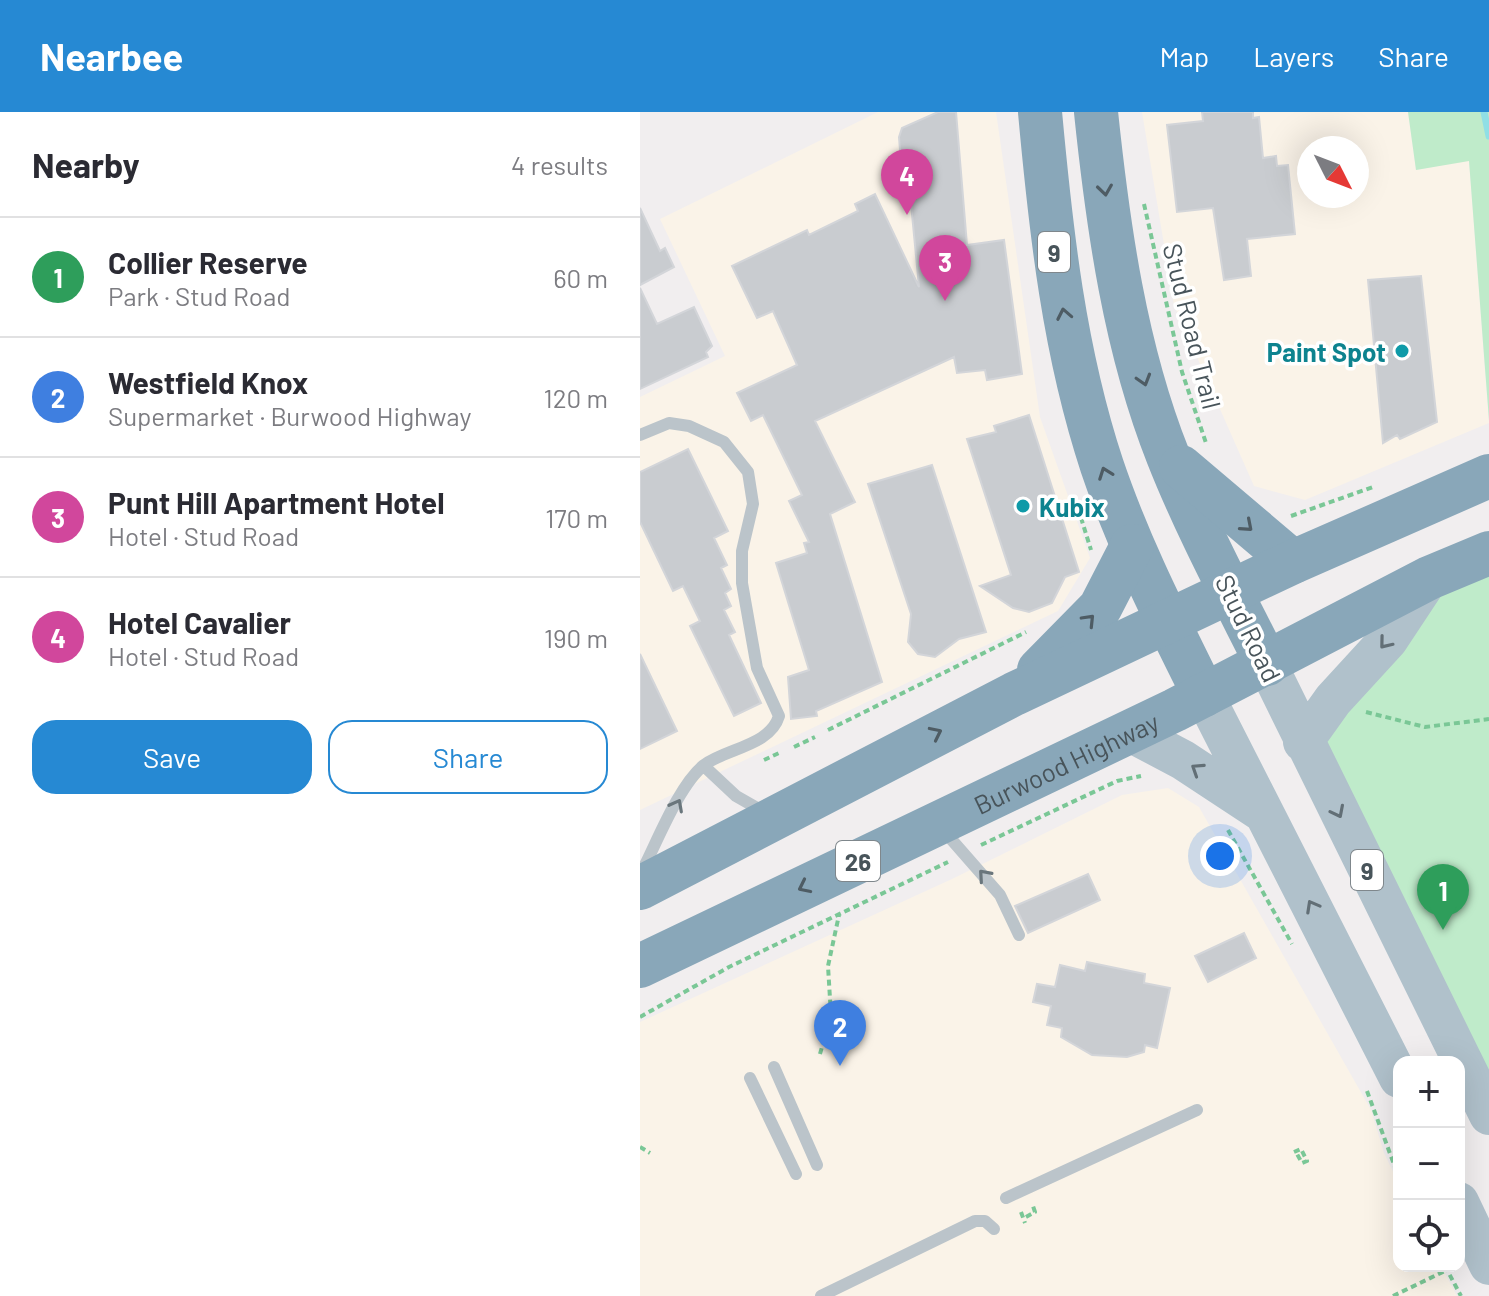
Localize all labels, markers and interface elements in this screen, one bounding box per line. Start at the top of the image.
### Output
text: Nearbee [40,33,183,79]
text: Map [1159,39,1209,73]
text: Layers [1253,39,1334,73]
text: Share [1378,39,1449,73]
north arrow [1297,136,1369,208]
text: Nearby [32,144,140,185]
text: 4 results [511,149,608,180]
pin: 4 [881,149,933,215]
one-way arrow [1096,183,1113,196]
road number: 9 [1038,232,1070,272]
pin: 3 [919,235,971,301]
street label: Stud Road Trail [1157,240,1229,412]
text: Collier Reserve [108,244,308,280]
text: 1 [53,262,63,293]
text: 60 m [553,262,608,293]
text: Park · Stud Road [108,280,290,311]
one-way arrow [1056,307,1073,321]
place label: Paint Spot [1267,336,1386,367]
marker: Paint Spot [1393,342,1411,360]
text: Westfield Knox [108,364,308,400]
one-way arrow [1135,372,1151,386]
text: 2 [51,382,65,413]
text: 120 m [544,382,608,413]
text: Supermarket · Burwood Highway [108,400,471,431]
one-way arrow [1098,467,1114,481]
text: Punt Hill Apartment Hotel [108,484,444,520]
place label: Kubix [1039,491,1105,522]
marker: Kubix [1014,497,1032,515]
text: 3 [51,502,65,533]
text: 170 m [545,502,608,533]
one-way arrow [1238,516,1252,530]
text: Hotel · Stud Road [108,520,299,551]
street label: Stud Road [1210,569,1288,687]
text: Hotel Cavalier [108,604,291,640]
one-way arrow [1080,614,1094,629]
text: 4 [50,622,66,653]
text: 190 m [544,622,608,653]
one-way arrow [1380,633,1395,648]
text: Hotel · Stud Road [108,640,299,671]
street label: Burwood Highway [968,705,1163,820]
button: Save [32,720,312,794]
button: Share [328,720,608,794]
one-way arrow [928,727,943,743]
one-way arrow [1191,764,1205,779]
one-way arrow [668,799,683,814]
one-way arrow [1329,803,1344,818]
your location [1200,836,1240,876]
road number: 26 [836,841,880,881]
road number: 9 [1351,850,1383,890]
pin: 1 [1417,864,1469,930]
one-way arrow [979,870,994,885]
one-way arrow [797,877,812,893]
one-way arrow [1307,899,1322,914]
pin: 2 [814,1000,866,1066]
map controls [1393,1056,1465,1272]
button: + [1393,1056,1465,1128]
button: − [1393,1128,1465,1200]
button: locate [1393,1200,1465,1272]

